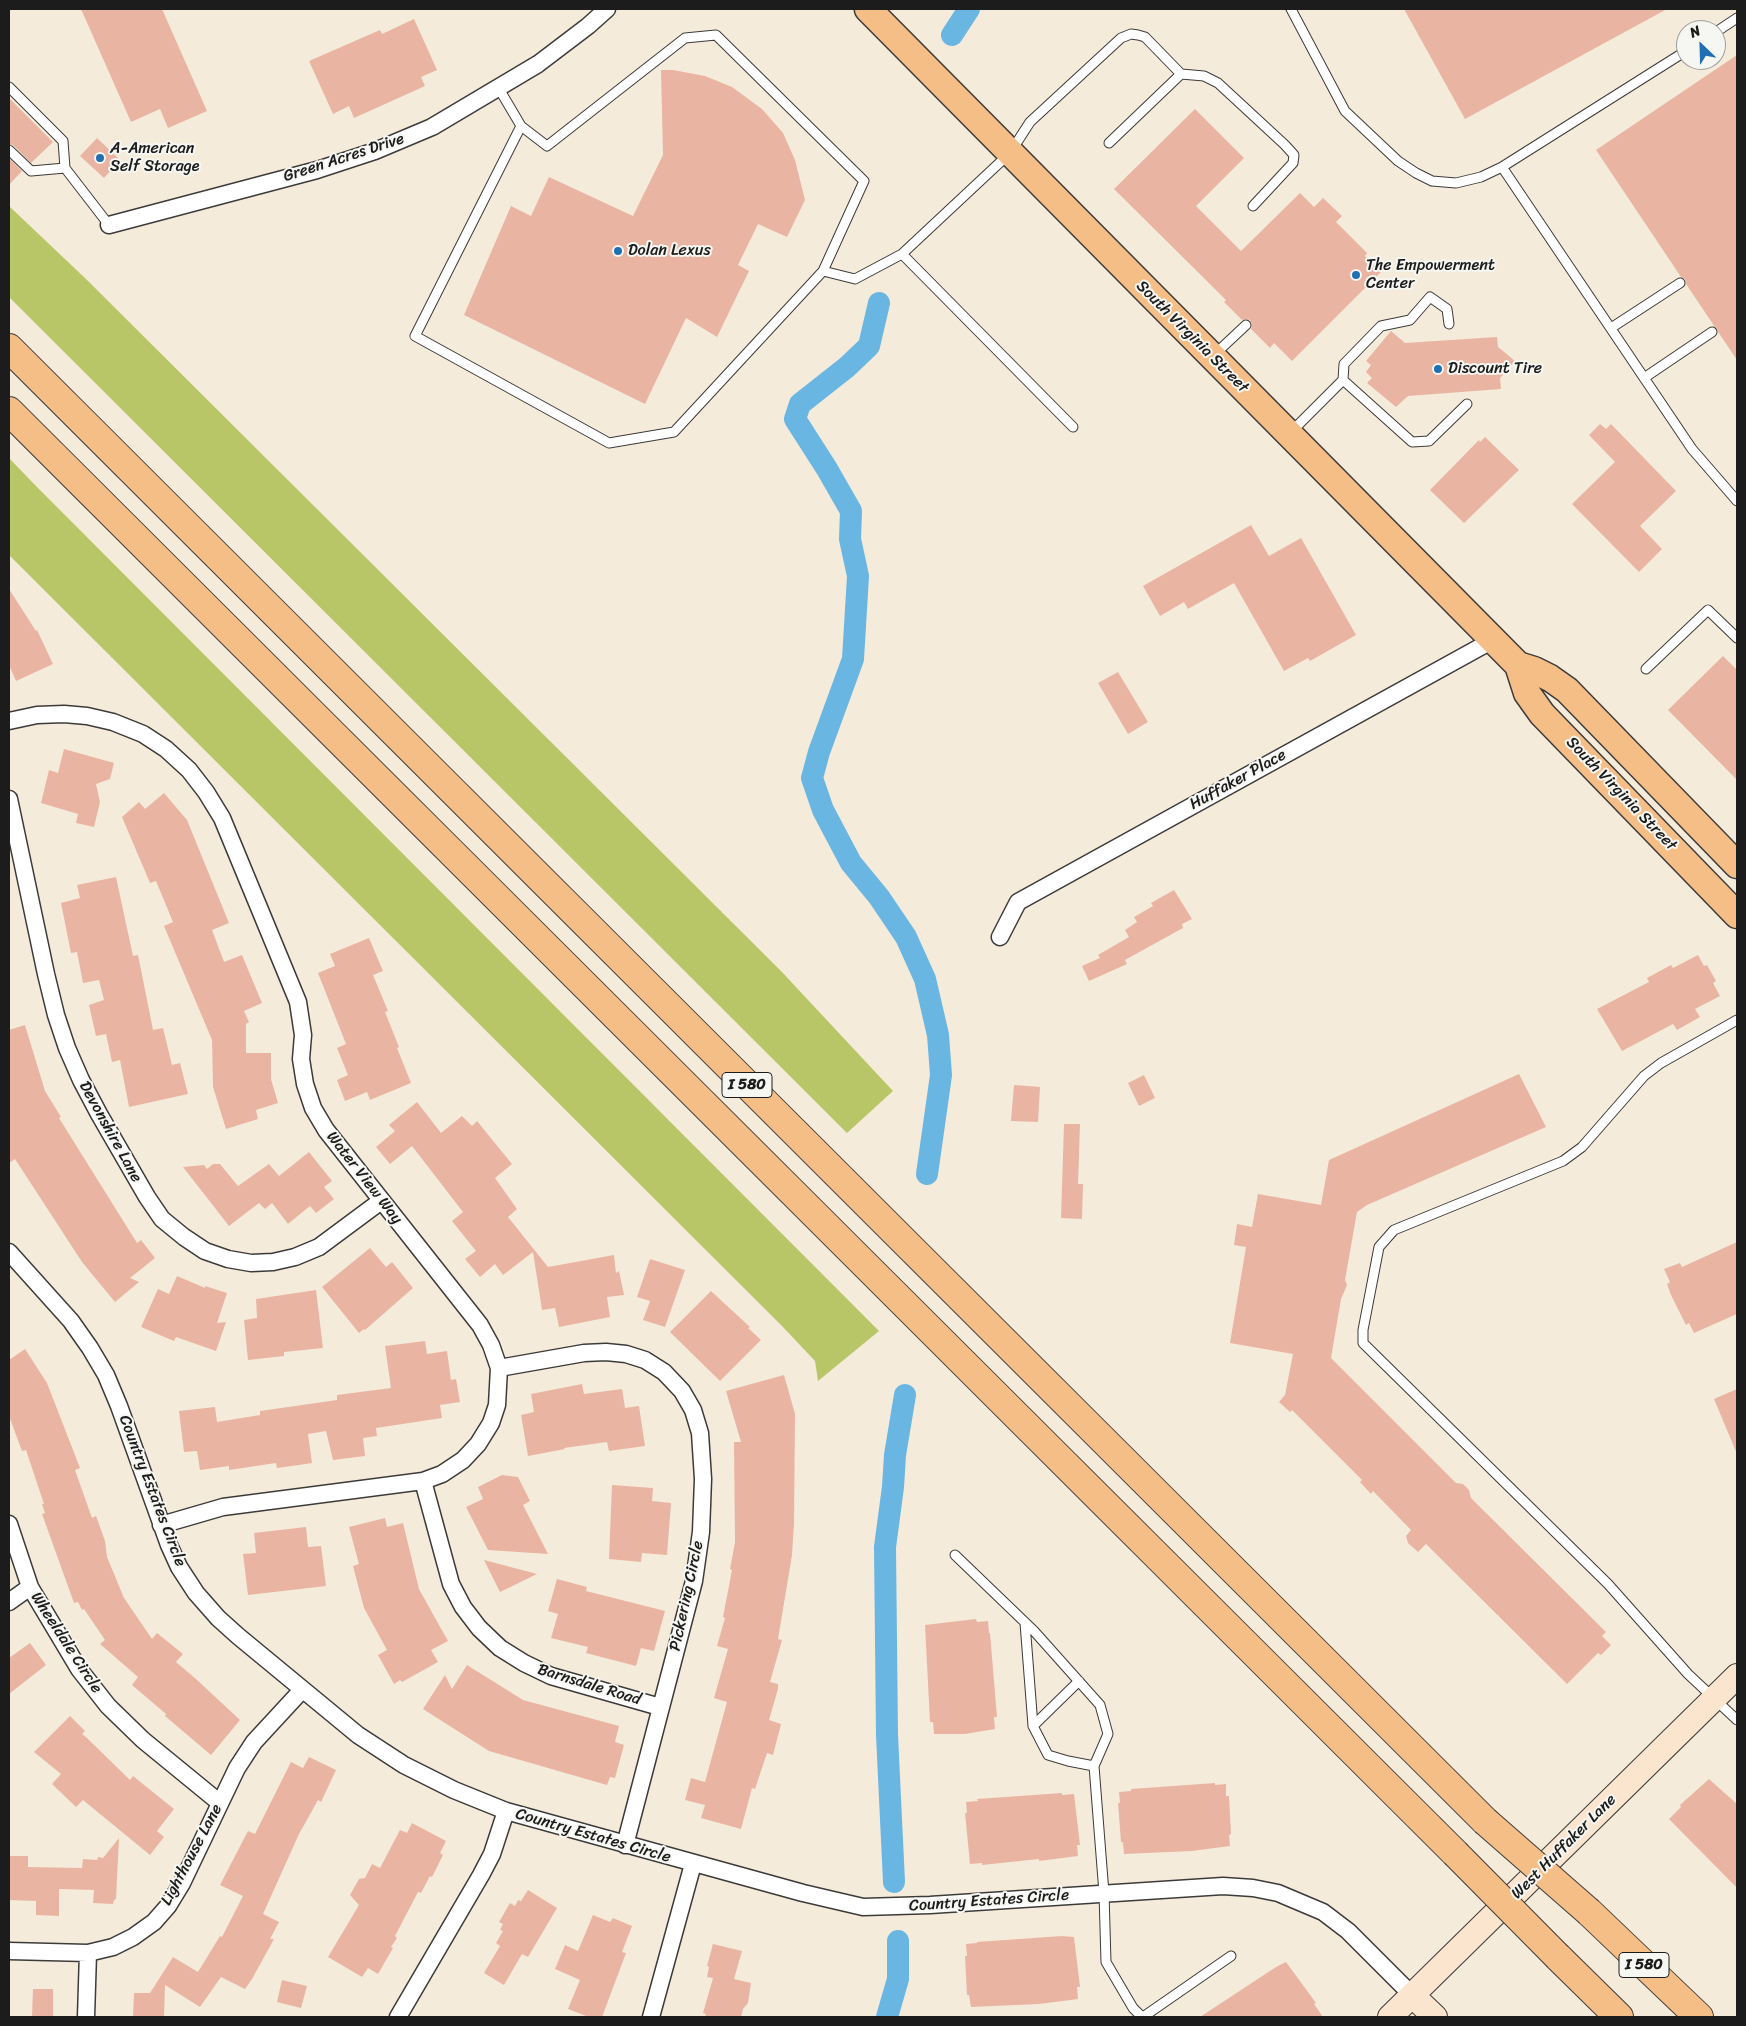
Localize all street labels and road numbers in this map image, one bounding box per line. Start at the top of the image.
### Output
street label: Green Acres Drive [281,129,407,187]
street label: South Virginia Street [1132,277,1252,397]
street label: South Virginia Street [1562,733,1680,855]
street label: Huffaker Place [1186,746,1290,814]
road number: I 580 [722,1072,772,1098]
street label: Devonshire Lane [74,1078,146,1186]
street label: Water View Way [322,1128,406,1228]
street label: Country Estates Circle [114,1413,190,1569]
street label: Pickering Circle [666,1539,708,1653]
street label: Wheeldale Circle [26,1589,106,1697]
street label: Barnsdale Road [535,1660,643,1710]
street label: West Huffaker Lane [1508,1791,1620,1903]
street label: Lighthouse Lane [157,1801,227,1909]
street label: Country Estates Circle [513,1805,673,1867]
street label: Country Estates Circle [908,1886,1070,1916]
road number: I 580 [1619,1952,1669,1978]

